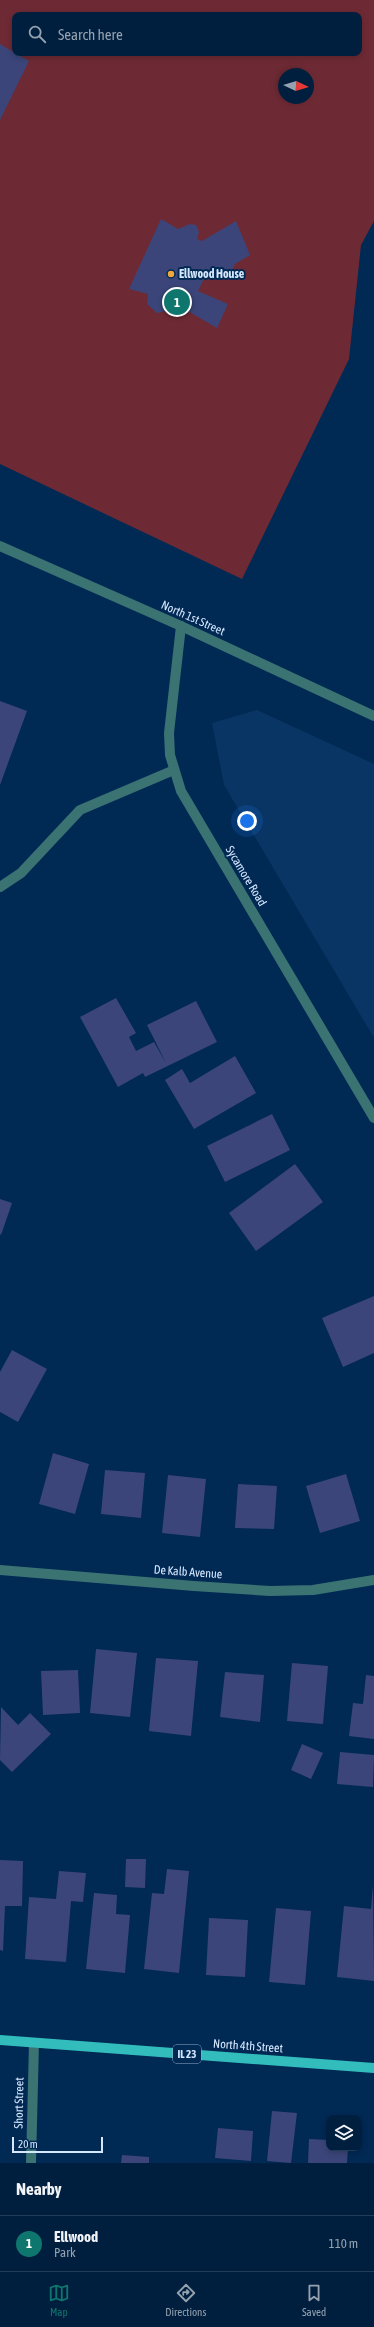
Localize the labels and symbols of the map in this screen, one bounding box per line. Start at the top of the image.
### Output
north arrow [278,68,314,104]
place label: Ellwood House [179,267,245,281]
marker: Ellwood House [166,269,176,279]
pin: 1 [164,287,190,317]
street label: North 1st Street [159,598,228,639]
your location [237,811,257,831]
street label: Sycamore Road [223,843,269,909]
street label: De Kalb Avenue [153,1563,223,1581]
street label: North 4th Street [213,2037,284,2055]
road number: IL 23 [173,2045,201,2063]
street label: Short Street [12,2077,26,2129]
scale bar [12,2135,103,2154]

